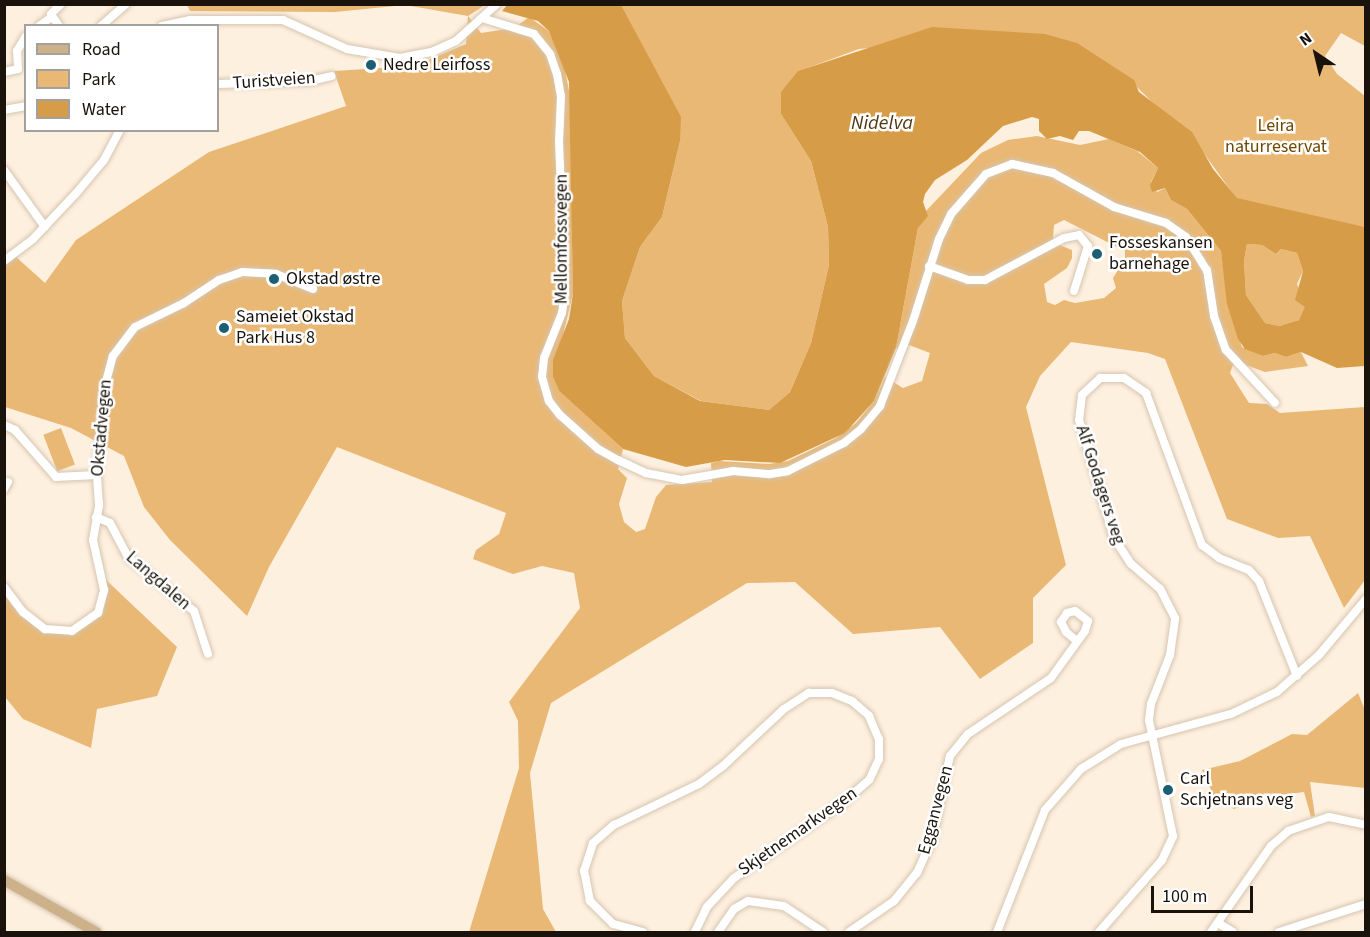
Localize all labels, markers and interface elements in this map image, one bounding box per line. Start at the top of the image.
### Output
legend [24,24,219,132]
north arrow [1286,24,1346,84]
text: N [1295,27,1316,51]
text: Road [82,37,121,62]
place label: Nedre Leirfoss [383,54,490,76]
marker: Nedre Leirfoss [364,58,378,72]
text: Park [82,67,116,92]
street label: Turistveien [232,67,316,95]
text: Water [82,97,126,122]
water label: Nidelva [851,111,913,135]
park label: Leira naturreservat [1225,116,1327,158]
street label: Mellomfossvegen [551,174,573,304]
place label: Fosseskansen barnehage [1109,233,1213,276]
marker: Fosseskansen barnehage [1090,247,1104,261]
place label: Okstad østre [286,268,380,290]
marker: Okstad østre [267,272,281,286]
place label: Sameiet Okstad Park Hus 8 [236,307,354,350]
marker: Sameiet Okstad Park Hus 8 [217,321,231,335]
street label: Okstadvegen [87,378,117,478]
street label: Alf Godagers veg [1071,423,1129,547]
street label: Langdalen [121,547,195,615]
street label: Egganvegen [914,763,958,857]
place label: Carl Schjetnans veg [1180,769,1293,812]
street label: Skjetnemarkvegen [734,783,862,881]
marker: Carl Schjetnans veg [1161,783,1175,797]
scale bar [1154,874,1256,912]
text: 100 m [1162,884,1207,909]

